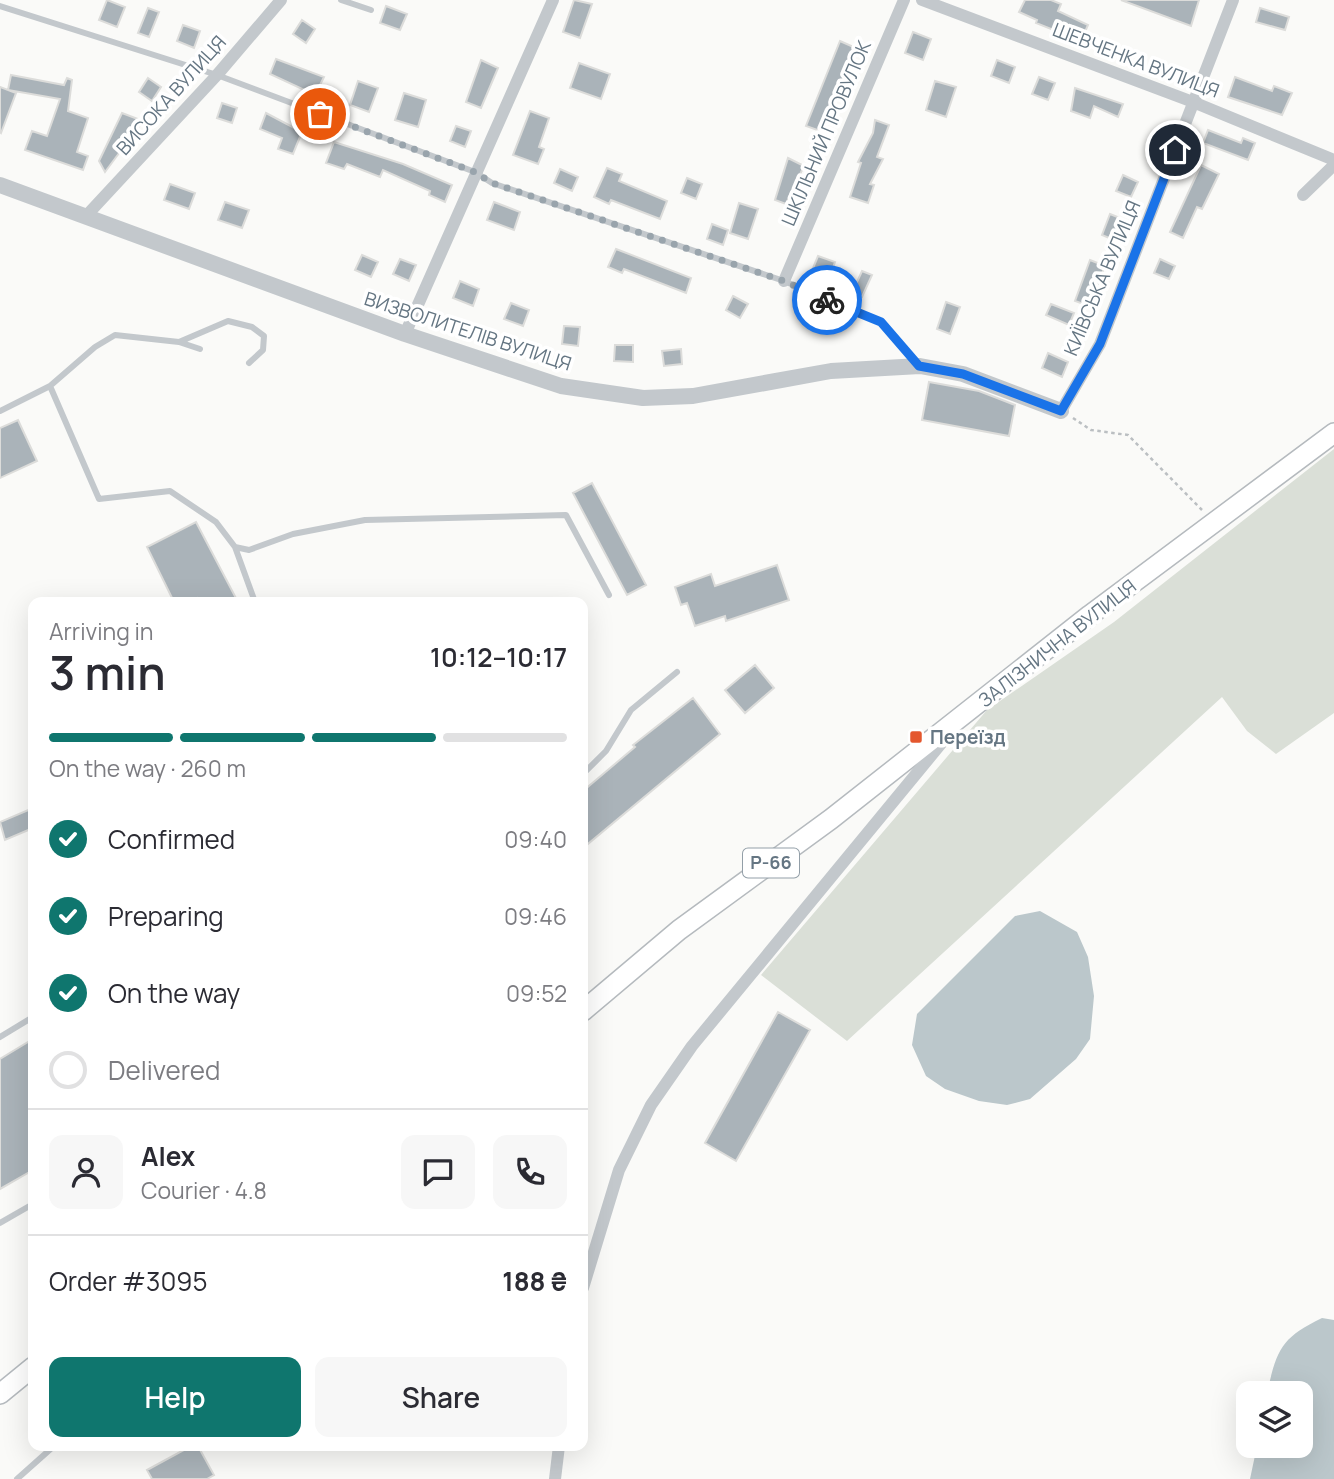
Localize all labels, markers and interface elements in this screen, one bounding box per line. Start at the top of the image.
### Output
street label: ШЕВЧЕНКА ВУЛИЦЯ [1049,16,1223,104]
street label: ВИСОКА ВУЛИЦЯ [110,30,232,160]
street label: ШКІЛЬНИЙ ПРОВУЛОК [775,36,877,230]
pin [290,84,350,144]
icon: bag [301,95,339,133]
pin [1145,120,1205,180]
icon: home [1156,131,1194,169]
street label: КИЇВСЬКА ВУЛИЦЯ [1058,196,1146,360]
courier [792,265,862,335]
icon: bike [808,281,846,319]
street label: ВИЗВОЛИТЕЛІВ ВУЛИЦЯ [361,285,575,377]
street label: ЗАЛІЗНИЧНА ВУЛИЦЯ [973,573,1141,713]
text: Arriving in [49,615,154,647]
text: 10:12–10:17 [430,639,567,675]
text: 3 min [49,641,166,704]
place label: Переїзд [930,724,1006,750]
marker: Переїзд [908,729,924,745]
text: On the way · 260 m [49,752,246,784]
icon: check [49,820,87,858]
text: Confirmed [108,821,235,857]
text: 09:40 [504,823,567,855]
road number: Р-66 [743,848,799,878]
icon: check [49,897,87,935]
text: Preparing [108,898,224,934]
text: 09:46 [504,900,567,932]
icon: check [49,974,87,1012]
text: On the way [108,975,240,1011]
text: 09:52 [506,977,567,1009]
text: Delivered [108,1052,220,1088]
button: person [49,1135,123,1209]
button: chat [401,1135,475,1209]
button: phone [493,1135,567,1209]
text: Alex [141,1138,195,1174]
text: Courier · 4.8 [141,1174,267,1206]
text: Order #3095 [49,1263,207,1299]
text: 188 ₴ [502,1263,567,1299]
button: Help [49,1357,301,1437]
button: Share [315,1357,567,1437]
map controls [1236,1381,1313,1458]
button: layers [1236,1381,1313,1458]

